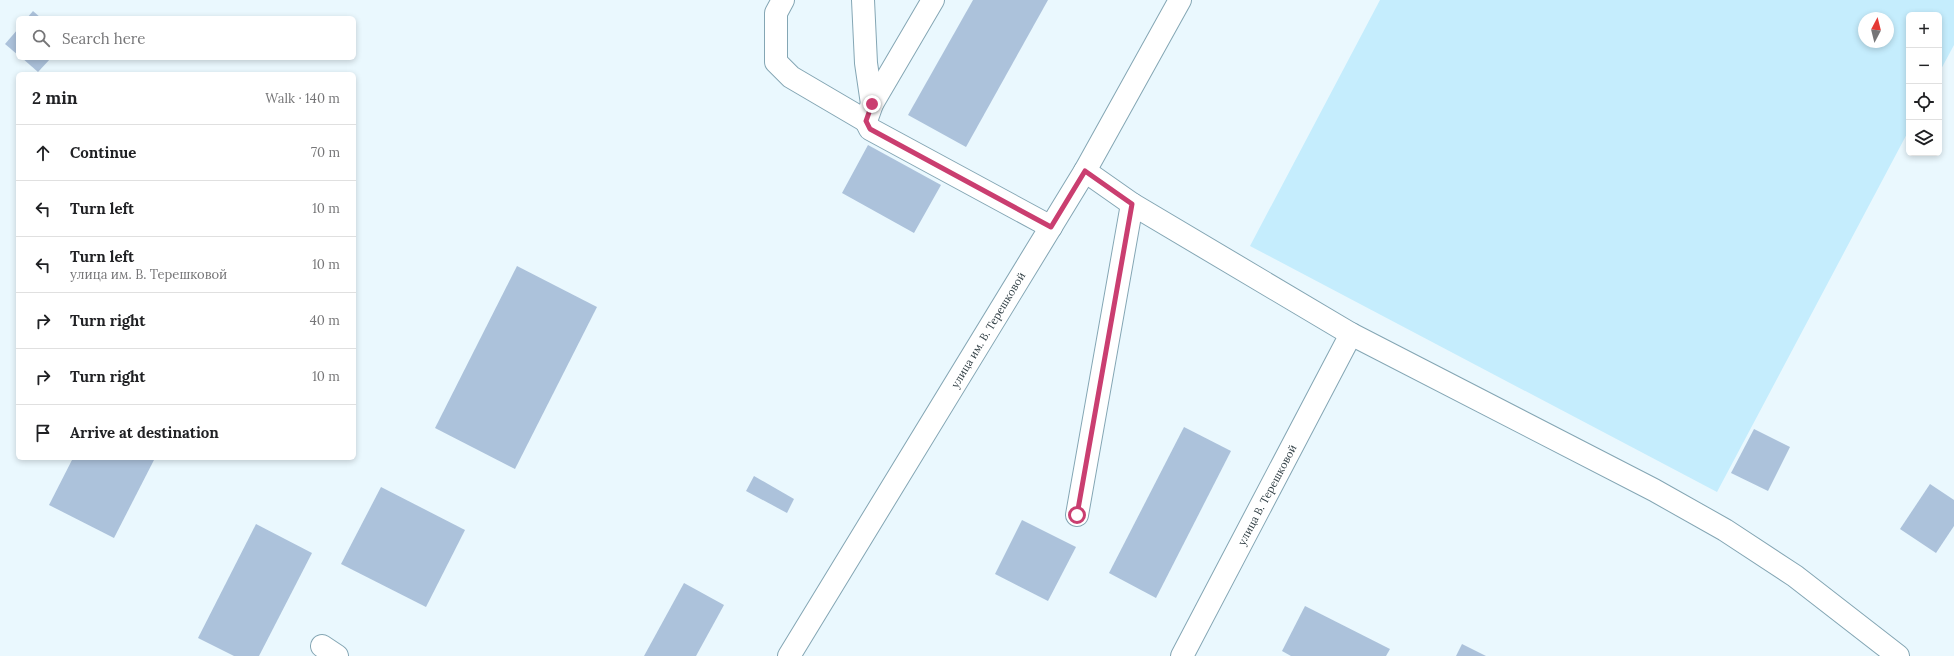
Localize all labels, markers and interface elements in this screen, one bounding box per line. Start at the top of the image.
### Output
north arrow [1858,12,1894,48]
map controls [1906,12,1942,156]
button: + [1906,12,1942,48]
search box [16,16,356,60]
icon: search [30,27,52,49]
text: Search here [62,29,145,48]
button: − [1906,48,1942,84]
button: locate [1906,84,1942,120]
text: 2 min [32,87,78,109]
text: Walk · 140 m [265,90,340,107]
route end [863,95,881,113]
button: layers [1906,120,1942,156]
icon: ahead [32,142,54,164]
text: Continue [70,143,136,162]
text: 70 m [311,144,340,161]
icon: left [32,198,54,220]
text: Turn left [70,199,134,218]
text: 10 m [312,200,340,217]
text: Turn left [70,247,134,266]
icon: left [32,254,54,276]
text: 10 m [312,256,340,273]
text: улица им. В. Терешковой [70,266,227,283]
street label: улица им. В. Терешковой [948,269,1028,391]
icon: right [32,310,54,332]
text: Turn right [70,311,146,330]
text: 40 m [310,312,340,329]
icon: right [32,366,54,388]
text: Turn right [70,367,146,386]
text: 10 m [312,368,340,385]
icon: arrive [32,422,54,444]
text: Arrive at destination [70,423,219,442]
street label: улица В. Терешковой [1234,442,1300,548]
route start [1068,506,1086,524]

